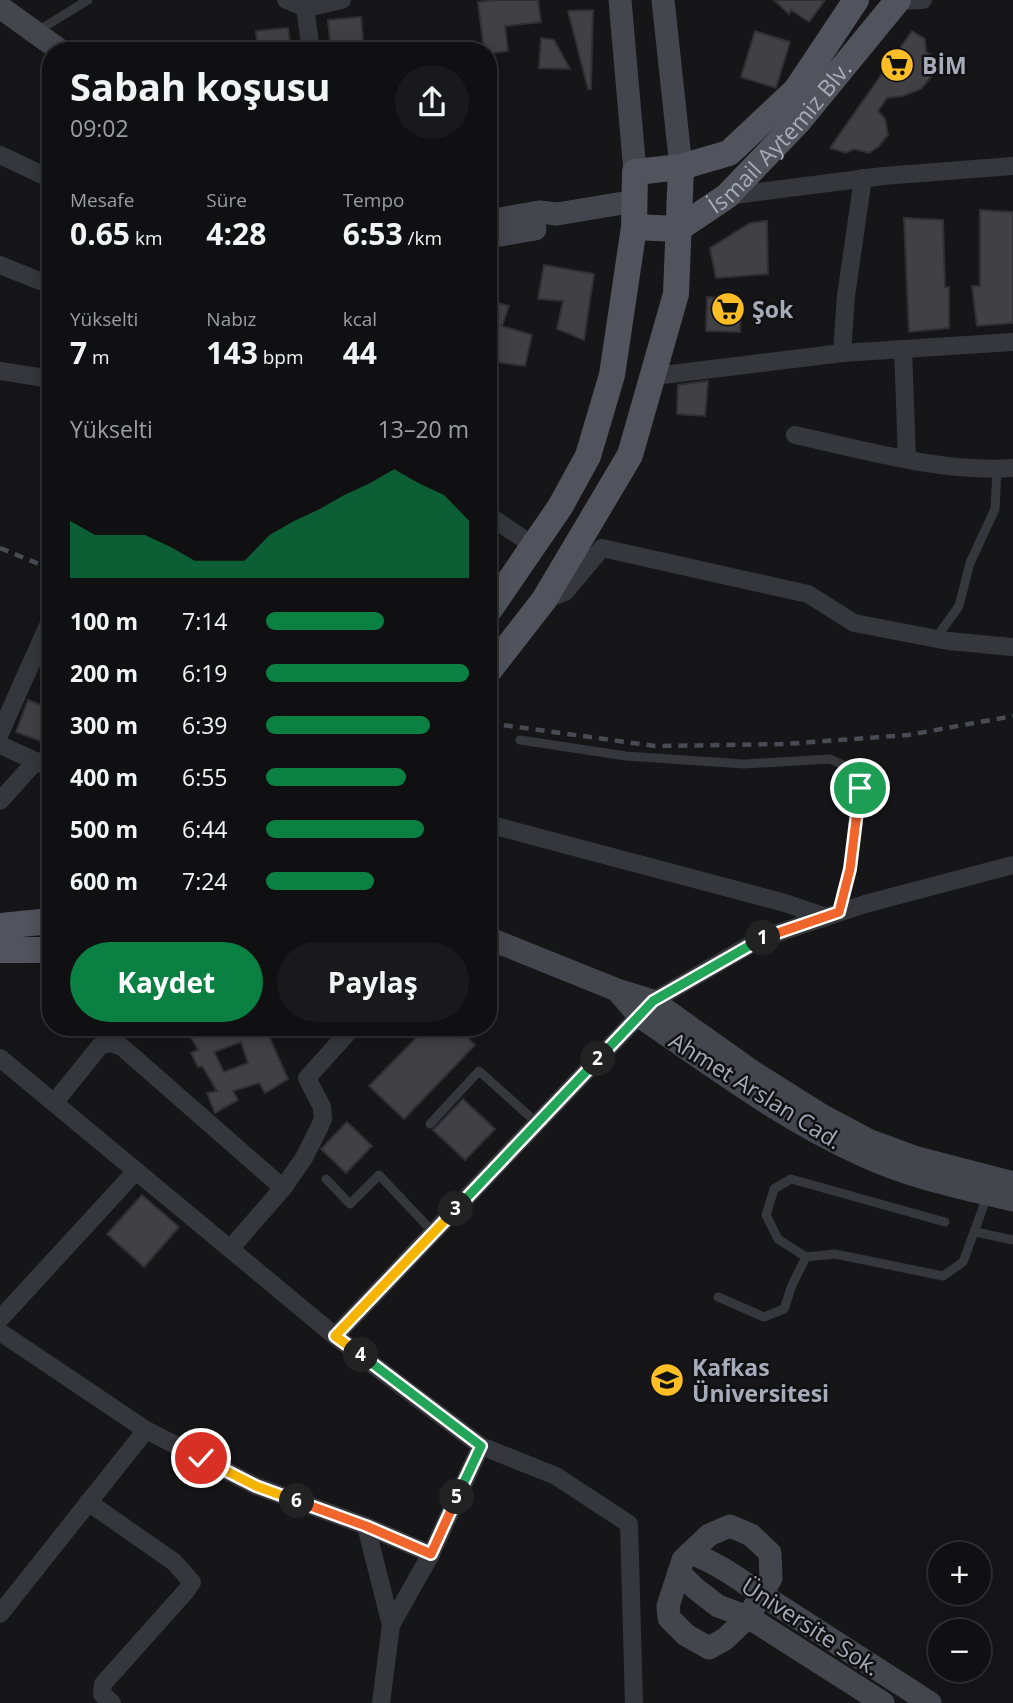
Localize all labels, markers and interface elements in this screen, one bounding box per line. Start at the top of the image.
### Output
supermarket icon: BİM [878,46,916,84]
place label: BİM [922,49,967,81]
street label: İsmail Aytemiz Blv. [701,53,858,221]
text: Sabah koşusu [70,60,331,112]
button: share [395,65,469,139]
text: 09:02 [70,112,129,144]
text: Mesafe [70,187,134,213]
text: Süre [206,187,247,213]
text: Tempo [343,187,404,213]
text: 0.65 [70,213,130,254]
text: 4:28 [206,213,266,254]
text: 6:53 [343,213,403,254]
text: km [130,225,163,251]
text: /km [403,225,442,251]
supermarket icon: Şok [709,290,747,328]
place label: Şok [752,293,794,325]
text: Yükselti [70,306,138,332]
text: Nabız [206,306,257,332]
text: kcal [343,306,377,332]
text: 7 [70,332,87,373]
text: 143 [206,332,258,373]
text: 44 [343,332,377,373]
text: m [87,344,110,370]
text: bpm [258,344,304,370]
text: Yükselti [70,413,153,445]
text: 13–20 m [378,413,469,445]
text: 100 m [70,605,138,637]
text: 7:14 [182,605,228,637]
text: 200 m [70,657,138,689]
text: 6:19 [182,657,228,689]
text: 300 m [70,709,138,741]
text: 6:39 [182,709,228,741]
pin [830,758,890,818]
text: 400 m [70,761,138,793]
text: 6:55 [182,761,228,793]
icon: arrive [841,769,879,807]
text: 500 m [70,813,138,845]
text: 6:44 [182,813,228,845]
text: 600 m [70,865,138,897]
text: 7:24 [182,865,228,897]
pin: 1 [746,920,780,956]
text: 1 [757,924,768,950]
button: Kaydet [70,942,263,1022]
button: Paylaş [277,942,469,1022]
street label: Ahmet Arslan Cad. [664,1024,848,1156]
pin: 2 [580,1042,616,1076]
text: 2 [592,1045,603,1071]
pin: 3 [438,1192,474,1226]
text: 3 [450,1195,461,1221]
pin: 4 [344,1338,378,1372]
text: 4 [355,1341,366,1367]
place label: Kafkas Üniversitesi [692,1351,829,1409]
school or university icon: Kafkas Üniversitesi [648,1361,686,1399]
pin [171,1428,231,1488]
icon: check [182,1439,220,1477]
pin: 5 [440,1480,475,1514]
text: 5 [451,1483,462,1509]
pin: 6 [280,1484,314,1518]
text: 6 [291,1487,302,1513]
map controls [928,1542,991,1682]
button: + [928,1542,991,1605]
street label: Üniversite Sok. [736,1569,886,1683]
button: − [928,1619,991,1682]

